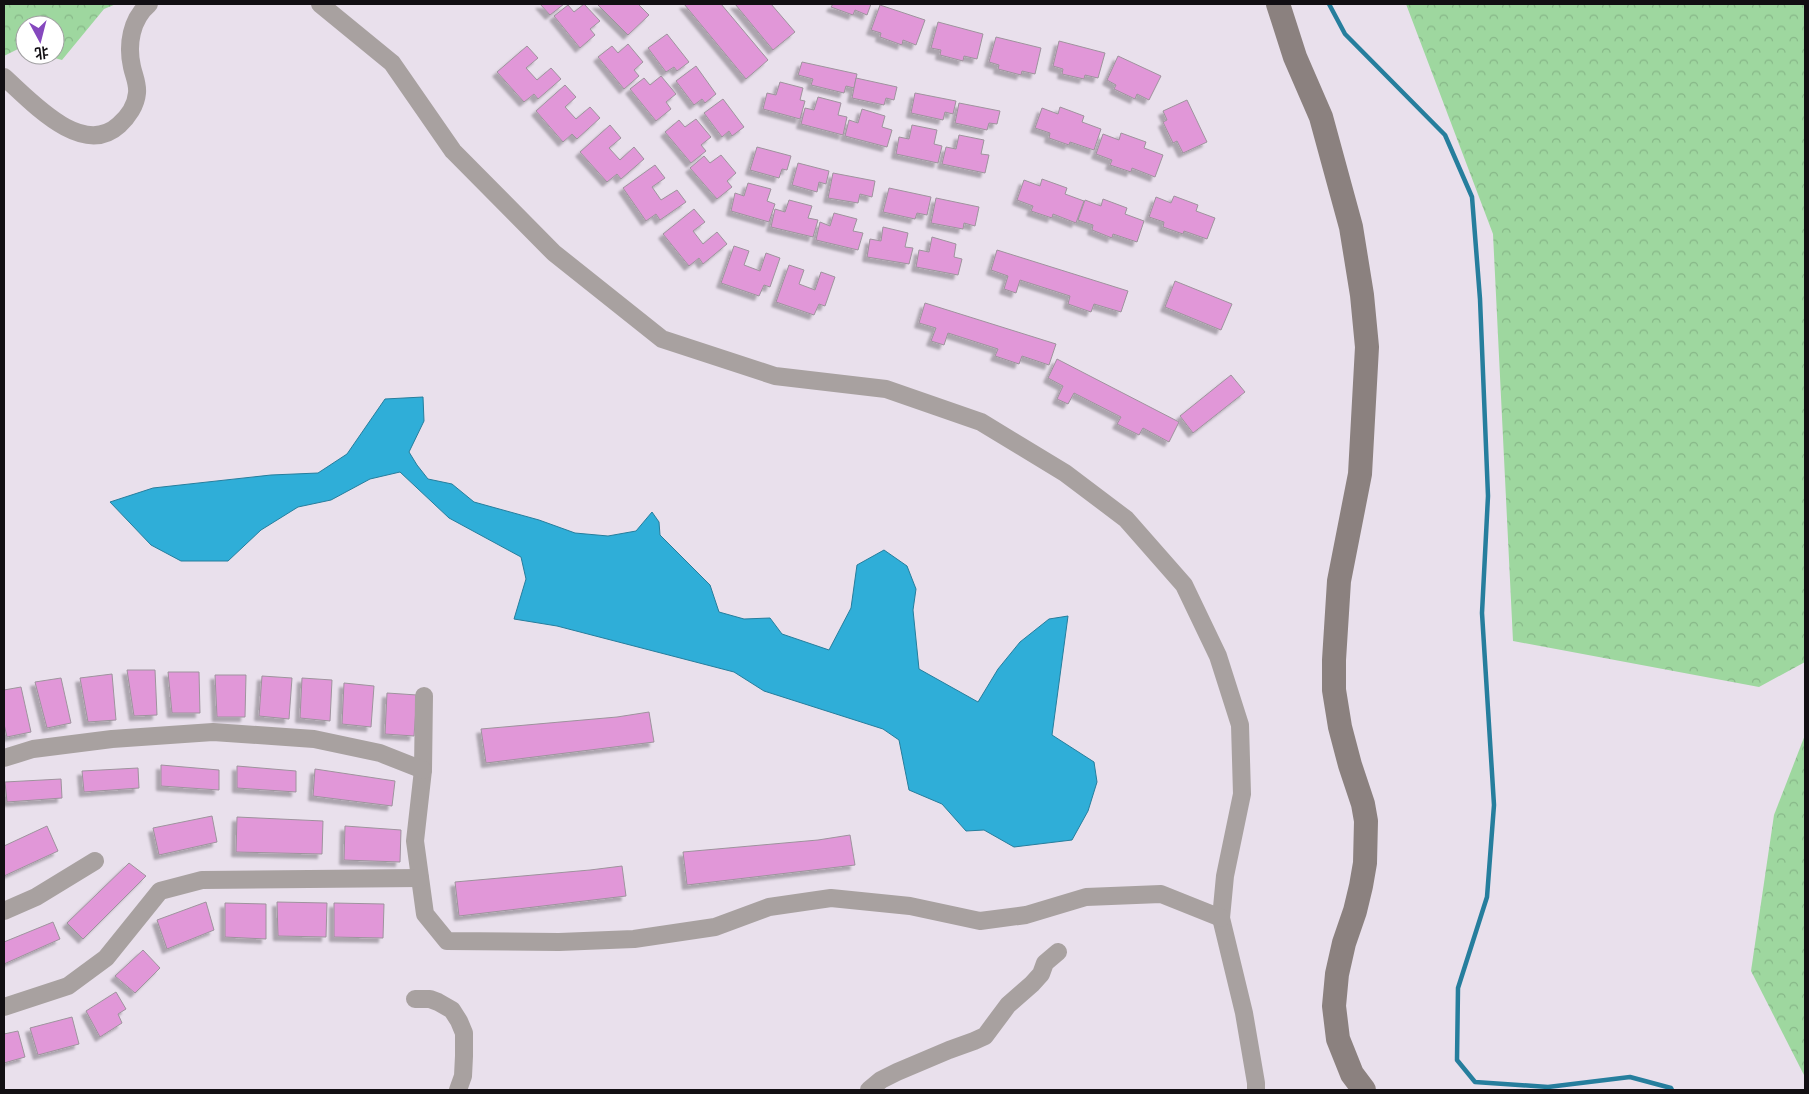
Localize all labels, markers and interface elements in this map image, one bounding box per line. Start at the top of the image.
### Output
north arrow [15,15,65,65]
text: 北 [34,43,50,63]

